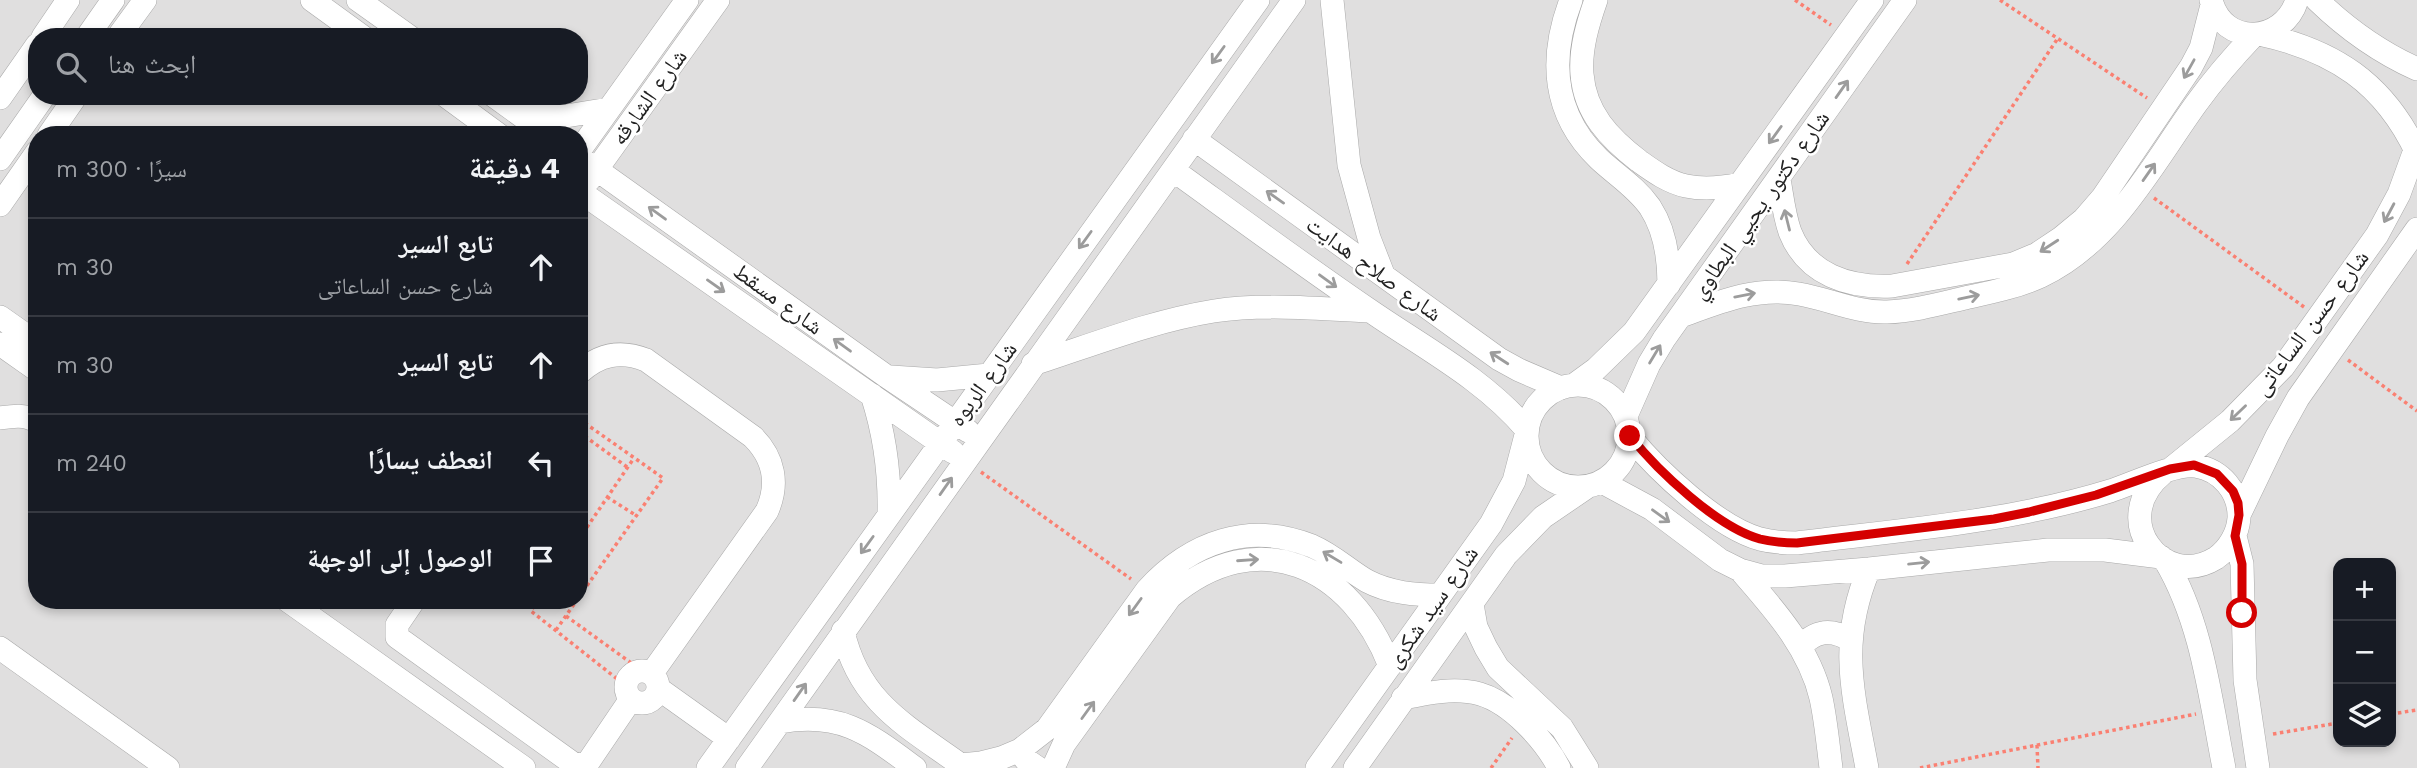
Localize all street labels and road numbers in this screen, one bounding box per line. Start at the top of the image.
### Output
street label: شارع الشارقه [605,44,694,151]
street label: شارع دكتور يحيي البطاوي [1685,106,1839,307]
street label: شارع صلاح هدايت [1300,211,1447,328]
street label: شارع حسن الساعاتى [2247,245,2375,402]
street label: شارع مسقط [727,258,828,341]
street label: شارع الربوه [943,337,1023,432]
street label: شارع سيد شكرى [1380,541,1485,674]

